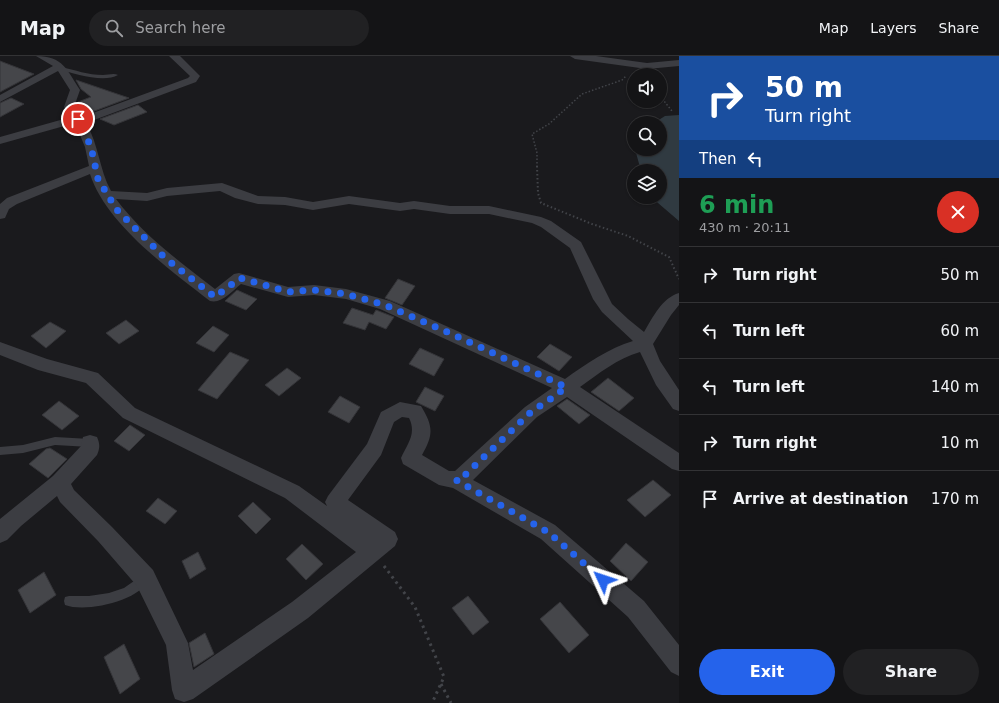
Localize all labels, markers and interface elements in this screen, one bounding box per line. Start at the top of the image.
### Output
search box [89,10,369,46]
text: Map [20,17,65,39]
icon: search [103,17,125,39]
text: Search here [135,19,225,37]
text: Map [819,20,848,36]
text: Layers [870,20,917,36]
text: Share [939,20,979,36]
map controls [627,68,667,204]
button: sound [627,68,667,108]
text: 50 m [765,71,843,104]
icon: right [699,72,751,124]
pin [61,102,95,136]
text: Turn right [765,105,851,126]
icon: arrive [67,108,89,130]
button: search [627,116,667,156]
icon: left [744,148,766,170]
text: Then [699,150,736,168]
button: layers [627,164,667,204]
text: 6 min [699,191,774,219]
button: close [937,191,979,233]
text: 430 m · 20:11 [699,220,790,235]
icon: right [699,264,721,286]
text: Turn right [733,266,817,284]
text: 50 m [941,266,979,284]
icon: left [699,320,721,342]
text: Turn left [733,322,805,340]
text: 60 m [941,322,979,340]
icon: left [699,376,721,398]
text: Turn left [733,378,805,396]
text: 140 m [931,378,979,396]
icon: right [699,432,721,454]
text: Turn right [733,434,817,452]
text: 10 m [941,434,979,452]
icon: arrive [699,488,721,510]
text: Arrive at destination [733,490,908,508]
text: 170 m [931,490,979,508]
position arrow [582,559,624,601]
button: Exit [699,649,835,695]
button: Share [843,649,979,695]

